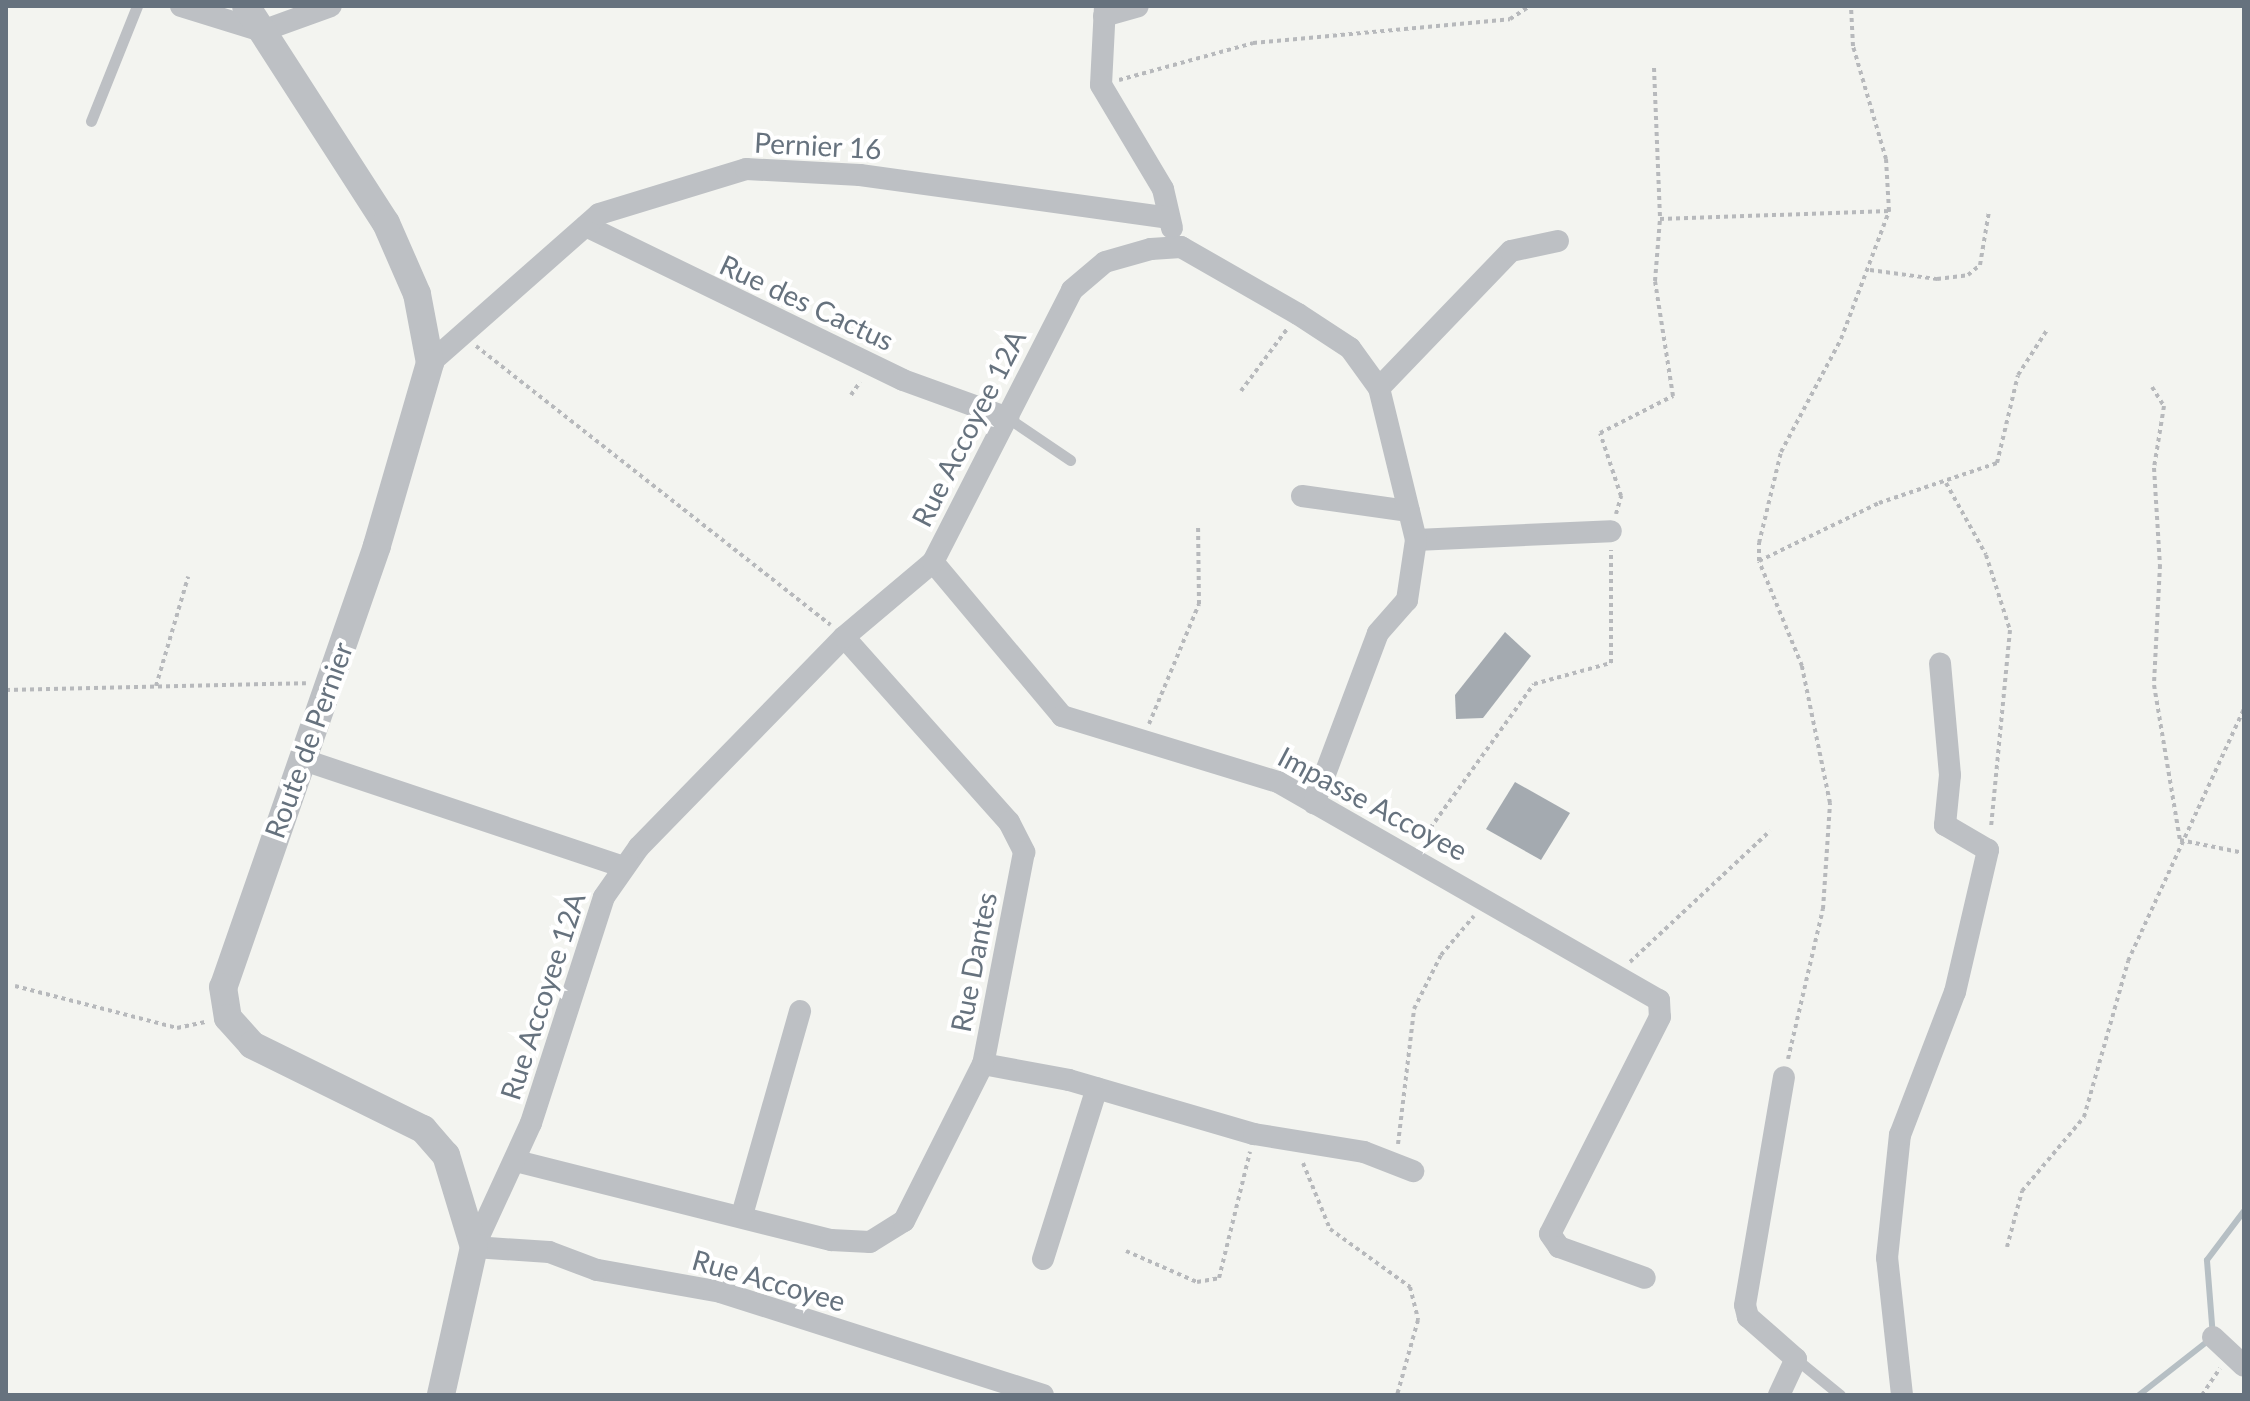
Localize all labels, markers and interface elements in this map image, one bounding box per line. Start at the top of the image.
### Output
street label: Pernier 16 [753,125,883,165]
street label: Rue des Cactus [715,247,899,357]
street label: Rue Accoyee 12A [904,324,1032,532]
street label: Route de Pernier [257,637,359,843]
street label: Impasse Accoyee [1272,739,1474,867]
street label: Rue Accoyee 12A [492,888,592,1104]
street label: Rue Dantes [943,889,1003,1035]
street label: Rue Accoyee [688,1242,850,1318]

